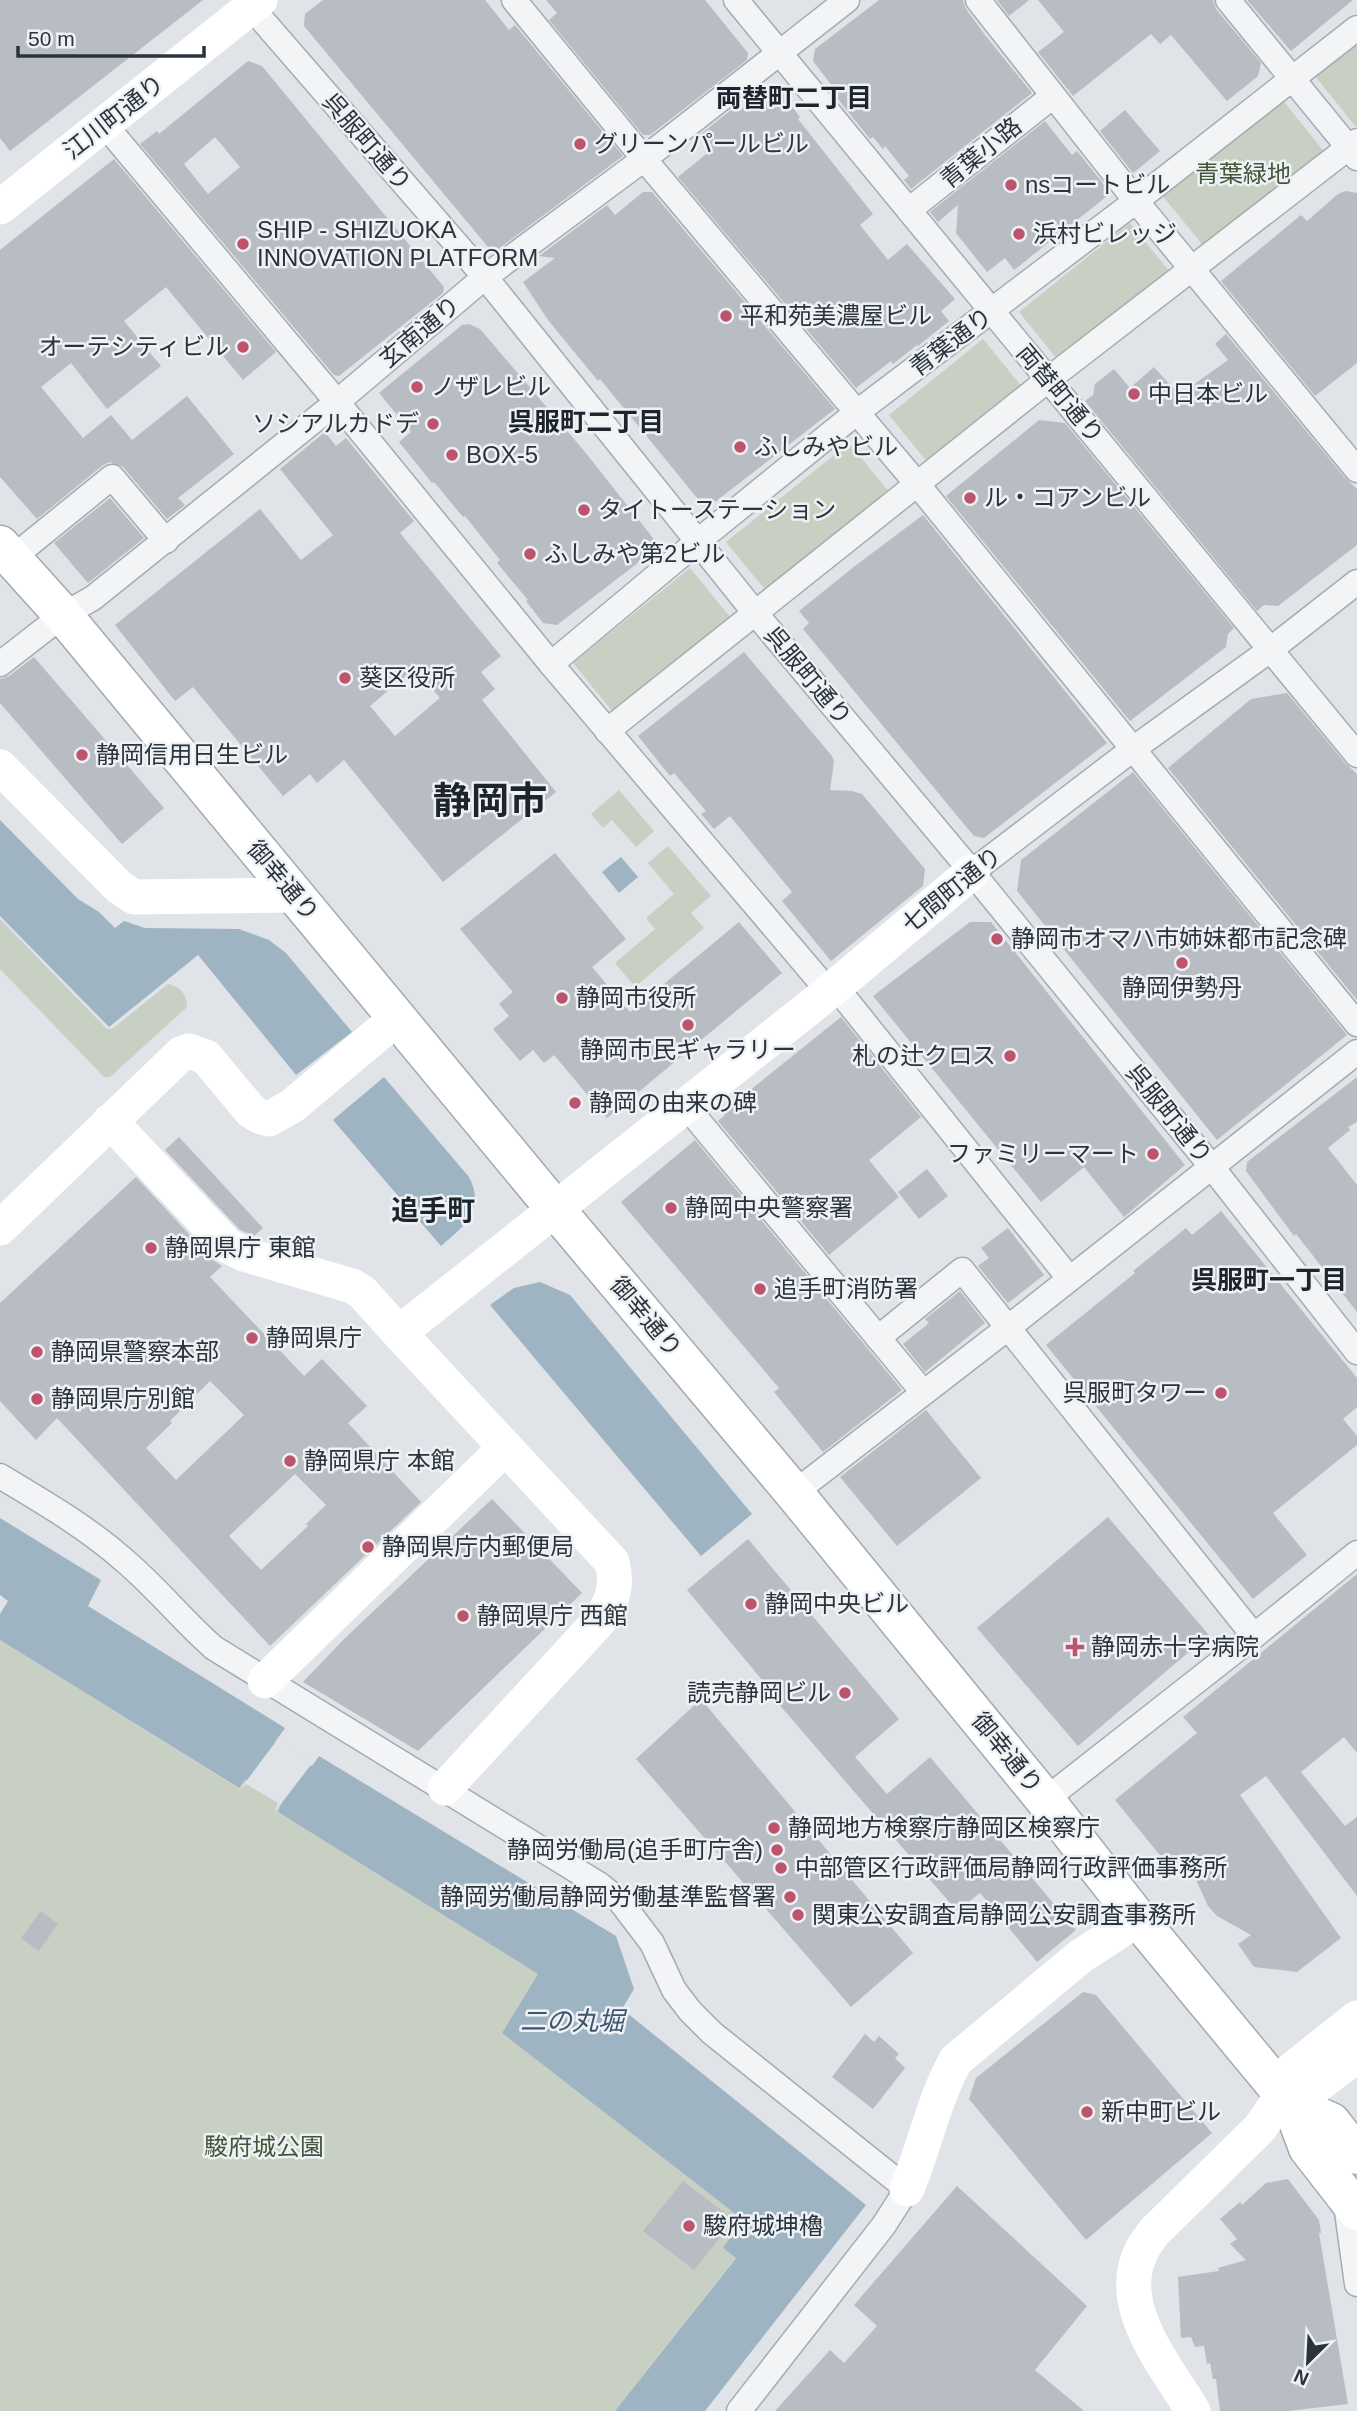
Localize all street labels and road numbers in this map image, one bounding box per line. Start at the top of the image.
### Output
street label: 江川町通り [58,69,169,164]
street label: 呉服町通り [318,88,417,196]
street label: 青葉小路 [935,112,1026,193]
street label: 玄南通り [374,290,465,373]
street label: 青葉通り [904,302,997,381]
street label: 両替町通り [1011,339,1109,448]
street label: 呉服町通り [759,621,857,730]
street label: 御幸通り [242,835,325,926]
street label: 七間町通り [897,841,1007,938]
street label: 呉服町通り [1121,1059,1218,1169]
street label: 御幸通り [605,1271,688,1362]
street label: 御幸通り [967,1707,1048,1798]

